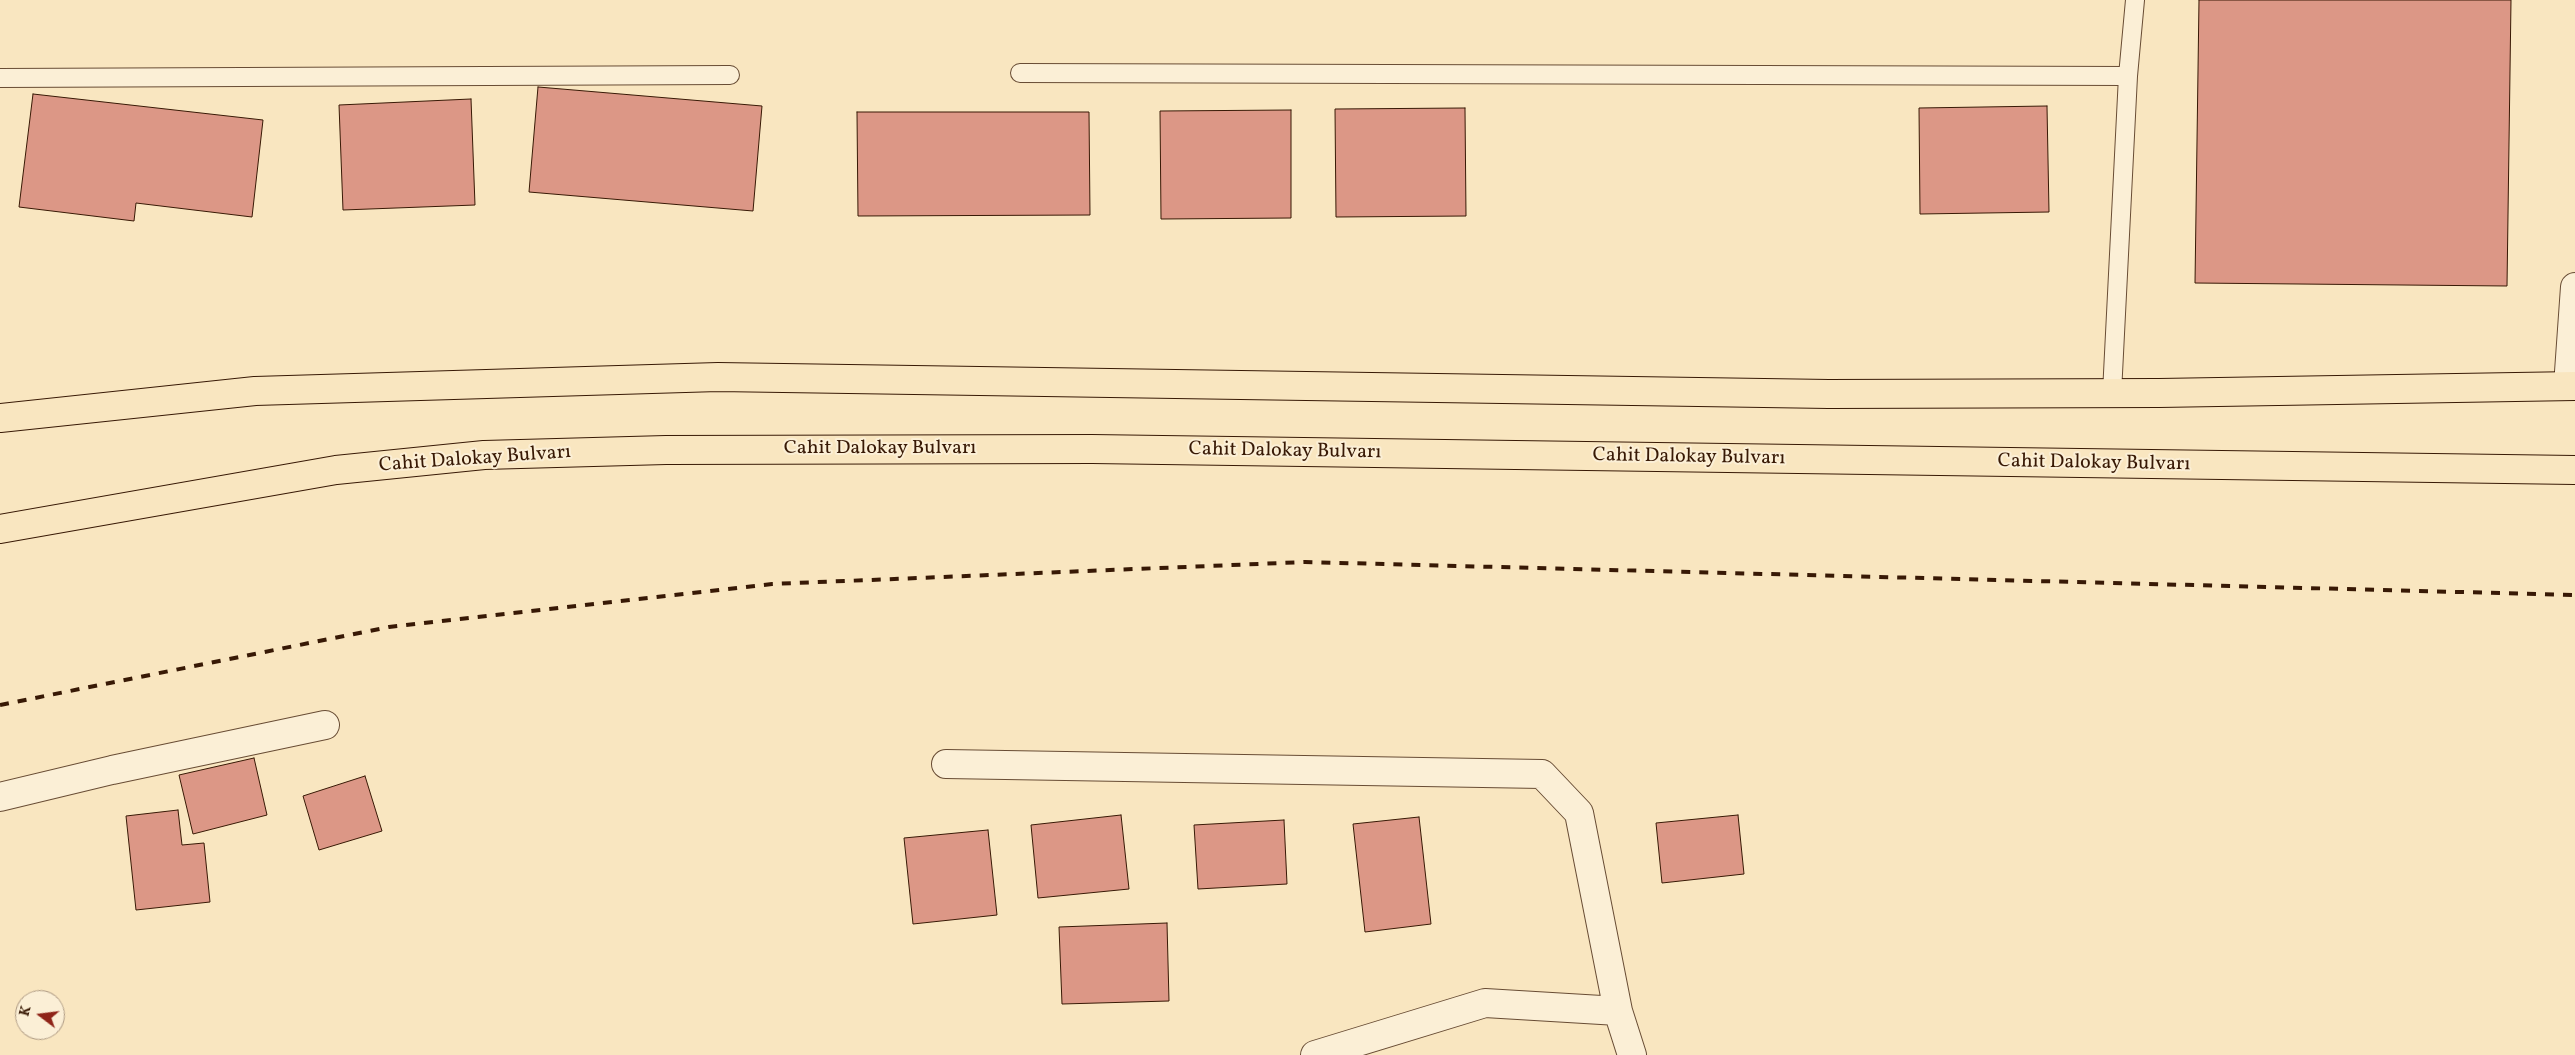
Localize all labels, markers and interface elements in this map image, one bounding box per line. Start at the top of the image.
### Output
street label: Cahit Dalokay Bulvarı [784,437,976,461]
street label: Cahit Dalokay Bulvarı [1188,438,1382,466]
street label: Cahit Dalokay Bulvarı [378,441,572,479]
street label: Cahit Dalokay Bulvarı [1592,444,1786,472]
street label: Cahit Dalokay Bulvarı [1997,450,2191,478]
north arrow [15,990,65,1040]
text: K [16,1004,36,1019]

